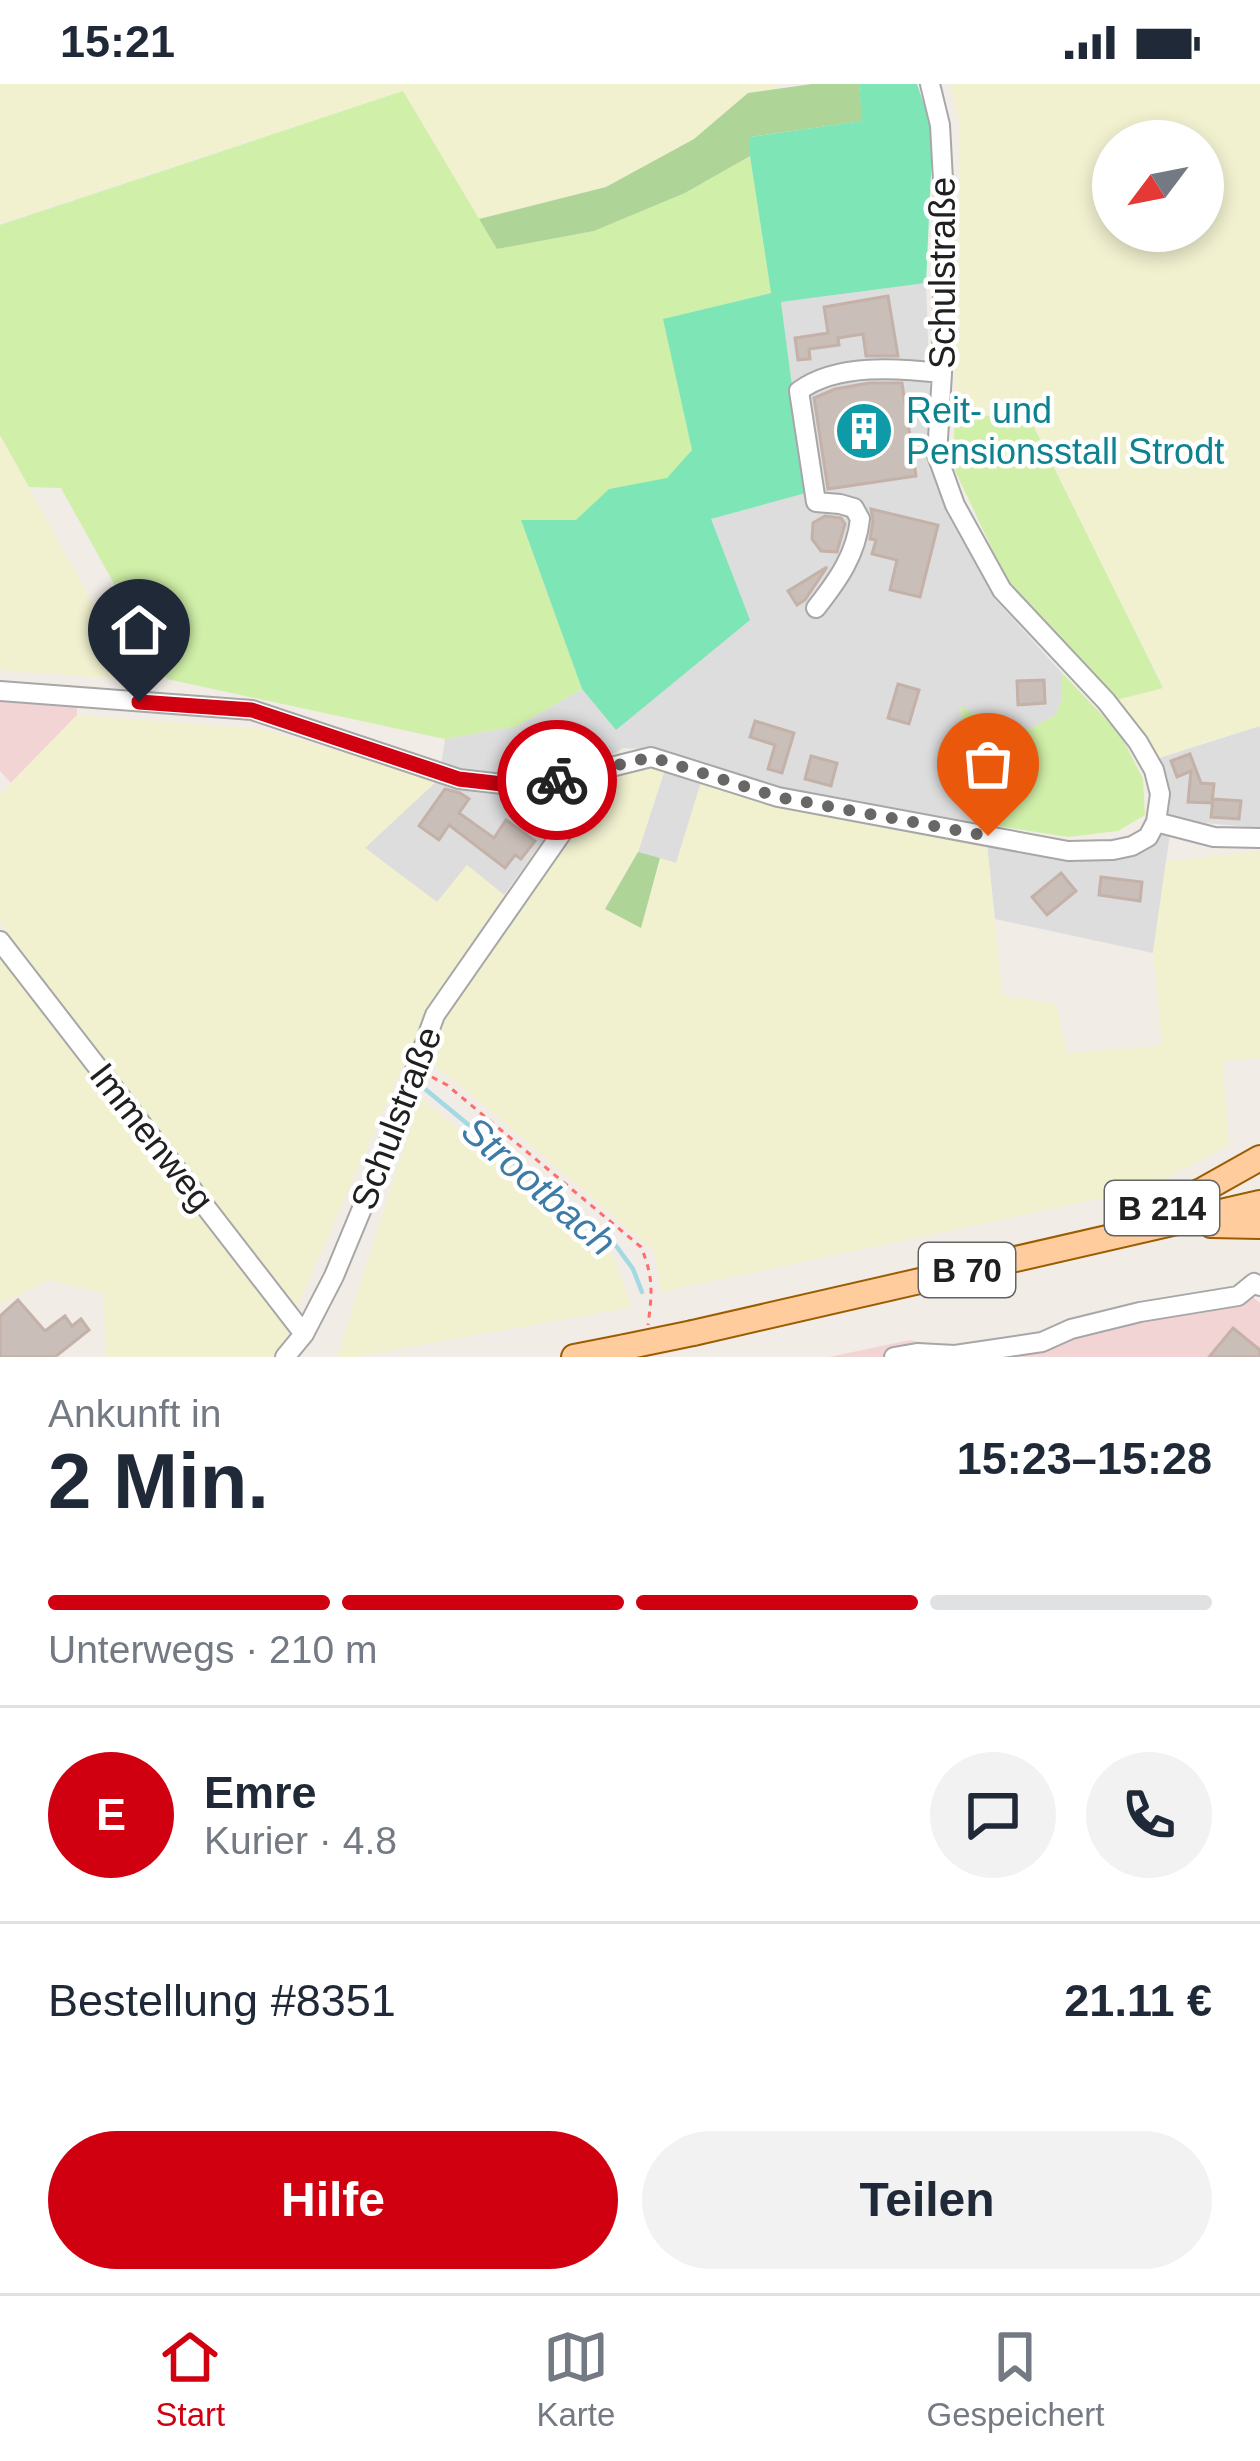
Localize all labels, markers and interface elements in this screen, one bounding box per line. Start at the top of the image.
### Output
text: 15:21 [60,16,175,67]
north arrow [1092,120,1224,252]
map controls [1092,120,1224,252]
street label: Schulstraße [922,177,963,369]
place label: Reit- und Pensionsstall Strodt [906,390,1224,472]
building icon: Reit- und Pensionsstall Strodt [833,400,895,462]
pin [88,579,190,702]
icon: home [106,597,172,663]
pin [937,713,1039,836]
courier [497,720,617,840]
icon: bag [955,731,1021,797]
icon: bike [524,747,590,813]
street label: Schulstraße [342,1021,450,1215]
street label: Immenweg [82,1055,222,1219]
water label: Strootbach [454,1108,624,1264]
road number: B 214 [1105,1181,1219,1235]
road number: B 70 [919,1243,1015,1297]
text: Ankunft in [48,1392,221,1435]
text: 15:23–15:28 [957,1433,1212,1484]
text: 2 Min. [48,1437,269,1525]
text: Unterwegs · 210 m [48,1628,377,1671]
button: chat [930,1752,1056,1878]
button: phone [1086,1752,1212,1878]
text: Emre [204,1767,317,1818]
text: E [96,1789,126,1840]
text: Kurier · 4.8 [204,1819,397,1862]
text: Bestellung #8351 [48,1975,396,2026]
text: 21.11 € [1064,1975,1212,2026]
button: Hilfe [48,2131,618,2269]
button: Teilen [642,2131,1212,2269]
tab: Start [156,2324,225,2434]
tab: Karte [536,2324,615,2434]
tab: Gespeichert [926,2324,1104,2434]

